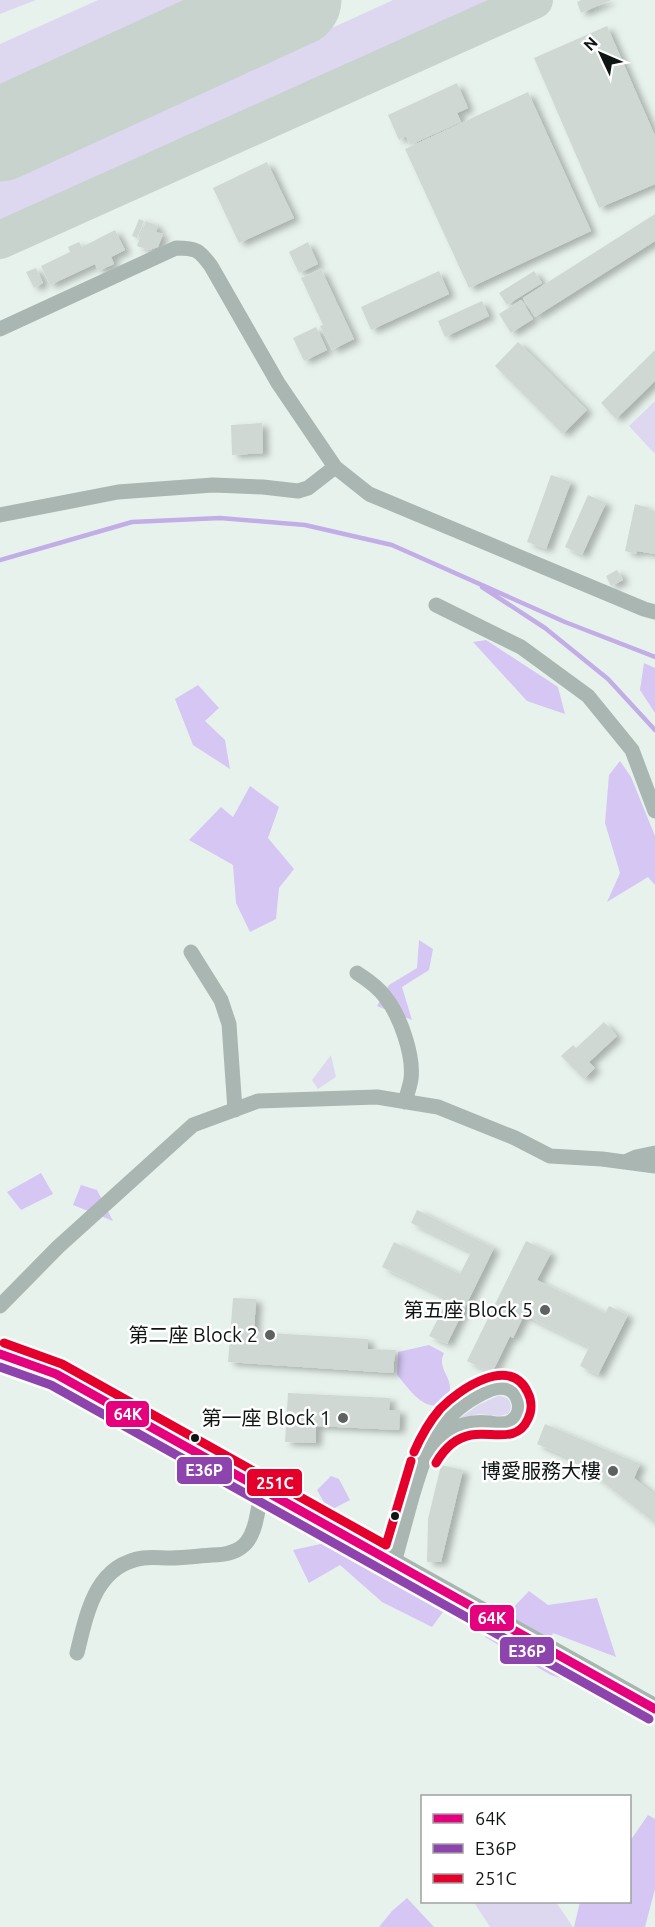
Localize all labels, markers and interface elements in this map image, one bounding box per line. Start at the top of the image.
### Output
north arrow [571,24,631,84]
text: N [580,33,601,54]
place label: 第五座 Block 5 [404,1298,533,1321]
marker: 第五座 Block 5 [538,1303,552,1317]
place label: 第二座 Block 2 [129,1323,258,1346]
marker: 第二座 Block 2 [263,1328,277,1342]
line badge: 64K [105,1400,150,1428]
text: 64K [114,1405,143,1423]
place label: 第一座 Block 1 [202,1406,331,1429]
marker: 第一座 Block 1 [336,1411,350,1425]
unlabelled marker [189,1432,201,1444]
line badge: E36P [176,1456,233,1485]
place label: 博愛服務大樓 [481,1459,601,1482]
text: E36P [185,1461,223,1479]
marker: 博愛服務大樓 [606,1464,620,1478]
line badge: 251C [246,1468,303,1497]
text: 251C [256,1474,294,1492]
unlabelled marker [389,1510,401,1522]
line badge: 64K [469,1604,515,1632]
text: 64K [478,1609,507,1627]
line badge: E36P [499,1636,555,1665]
text: E36P [508,1642,546,1660]
legend [421,1795,631,1903]
text: 64K [475,1808,506,1828]
text: E36P [475,1838,516,1858]
text: 251C [475,1868,517,1888]

